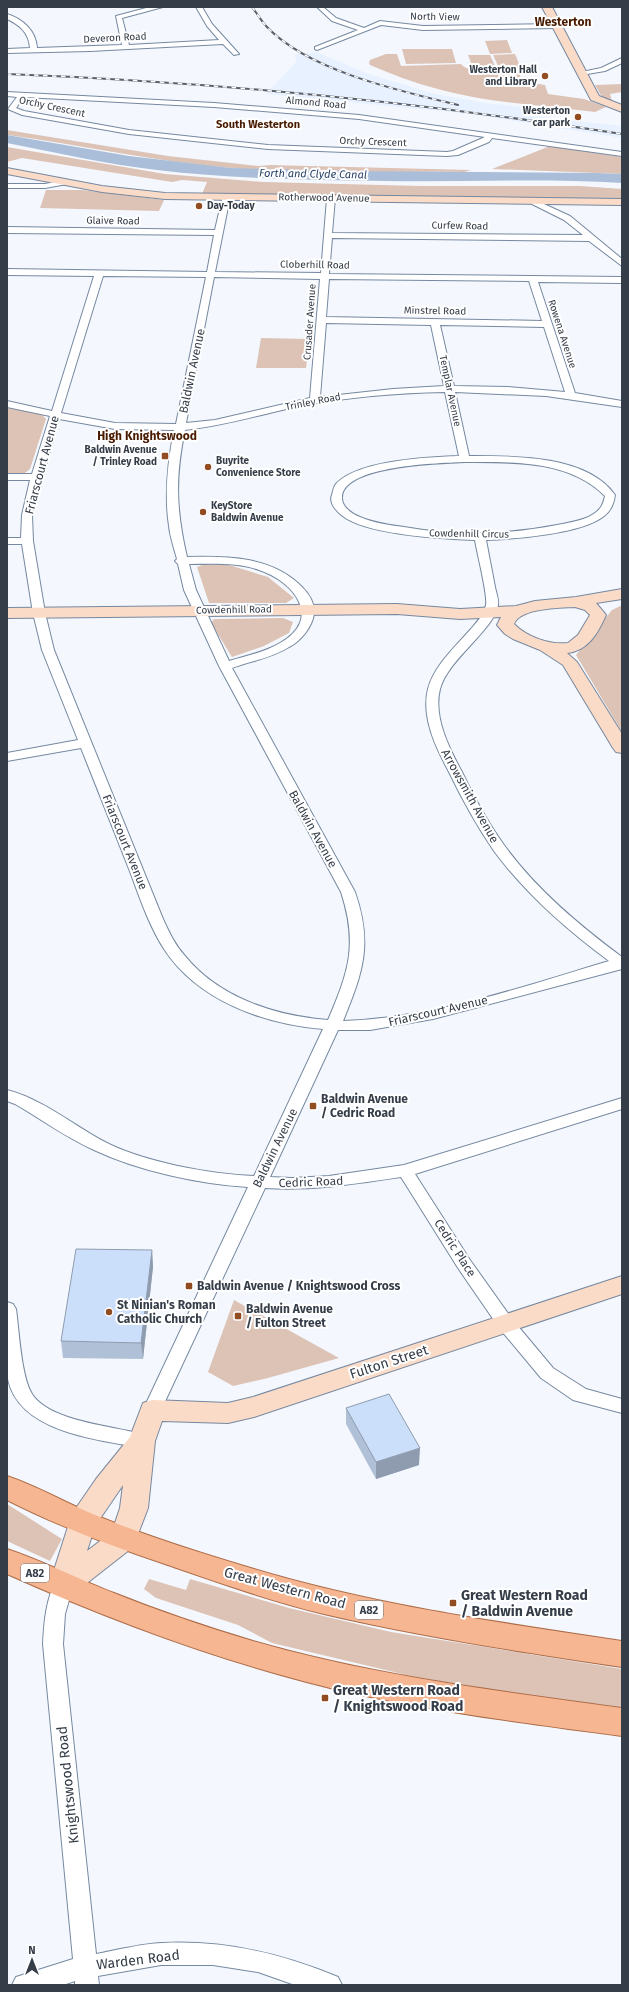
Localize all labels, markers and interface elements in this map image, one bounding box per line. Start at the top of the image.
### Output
street label: North View [410,11,460,23]
district label: Westerton [535,15,591,29]
street label: Deveron Road [83,30,147,46]
place label: Westerton Hall and Library [469,64,538,88]
marker: Westerton Hall and Library [540,71,550,81]
street label: Orchy Crescent [18,94,87,120]
street label: Almond Road [285,94,347,112]
place label: Westerton car park [523,105,570,129]
marker: Westerton car park [573,112,583,122]
district label: South Westerton [216,118,300,131]
street label: Orchy Crescent [339,135,407,149]
water label: Forth and Clyde Canal [259,167,367,181]
street label: Rotherwood Avenue [278,191,370,205]
place label: Day-Today [207,200,255,212]
marker: Day-Today [194,201,204,211]
street label: Glaive Road [86,215,140,227]
street label: Curfew Road [432,220,488,232]
street label: Cloberhill Road [280,258,350,272]
street label: Crusader Avenue [301,284,319,360]
street label: Rowena Avenue [545,298,579,370]
street label: Minstrel Road [404,304,466,318]
street label: Baldwin Avenue [176,327,208,415]
street label: Templar Avenue [437,354,463,428]
street label: Trinley Road [284,391,342,413]
street label: Friarscourt Avenue [22,414,62,516]
district label: High Knightswood [97,429,197,443]
place label: Baldwin Avenue / Trinley Road [85,444,157,468]
marker: Baldwin Avenue / Trinley Road [160,451,170,461]
place label: Buyrite Convenience Store [216,455,301,479]
marker: Buyrite Convenience Store [203,462,213,472]
place label: KeyStore Baldwin Avenue [211,500,284,524]
marker: KeyStore Baldwin Avenue [198,507,208,517]
street label: Cowdenhill Circus [429,527,509,541]
street label: Cowdenhill Road [196,603,272,617]
street label: Arrowsmith Avenue [438,747,502,845]
street label: Baldwin Avenue [286,788,340,870]
street label: Friarscourt Avenue [99,792,151,892]
street label: Friarscourt Avenue [387,993,489,1029]
place label: Baldwin Avenue / Cedric Road [321,1092,408,1120]
marker: Baldwin Avenue / Cedric Road [308,1101,318,1111]
street label: Baldwin Avenue [250,1106,300,1190]
street label: Cedric Road [278,1174,344,1190]
street label: Cedric Place [431,1217,479,1279]
place label: Baldwin Avenue / Knightswood Cross [197,1279,401,1293]
marker: Baldwin Avenue / Knightswood Cross [184,1281,194,1291]
place label: St Ninian's Roman Catholic Church [117,1298,216,1326]
place label: Baldwin Avenue / Fulton Street [246,1302,333,1330]
marker: St Ninian's Roman Catholic Church [104,1307,114,1317]
marker: Baldwin Avenue / Fulton Street [233,1311,243,1321]
street label: Fulton Street [348,1341,431,1383]
road number: A82 [21,1564,49,1582]
street label: Great Western Road [222,1564,348,1612]
place label: Great Western Road / Baldwin Avenue [461,1587,588,1620]
marker: Great Western Road / Baldwin Avenue [448,1598,458,1608]
road number: A82 [355,1601,383,1619]
place label: Great Western Road / Knightswood Road [333,1682,463,1715]
marker: Great Western Road / Knightswood Road [320,1693,330,1703]
street label: Knightswood Road [53,1725,83,1845]
north arrow [12,1940,52,1980]
text: N [28,1944,36,1957]
street label: Warden Road [95,1946,181,1974]

